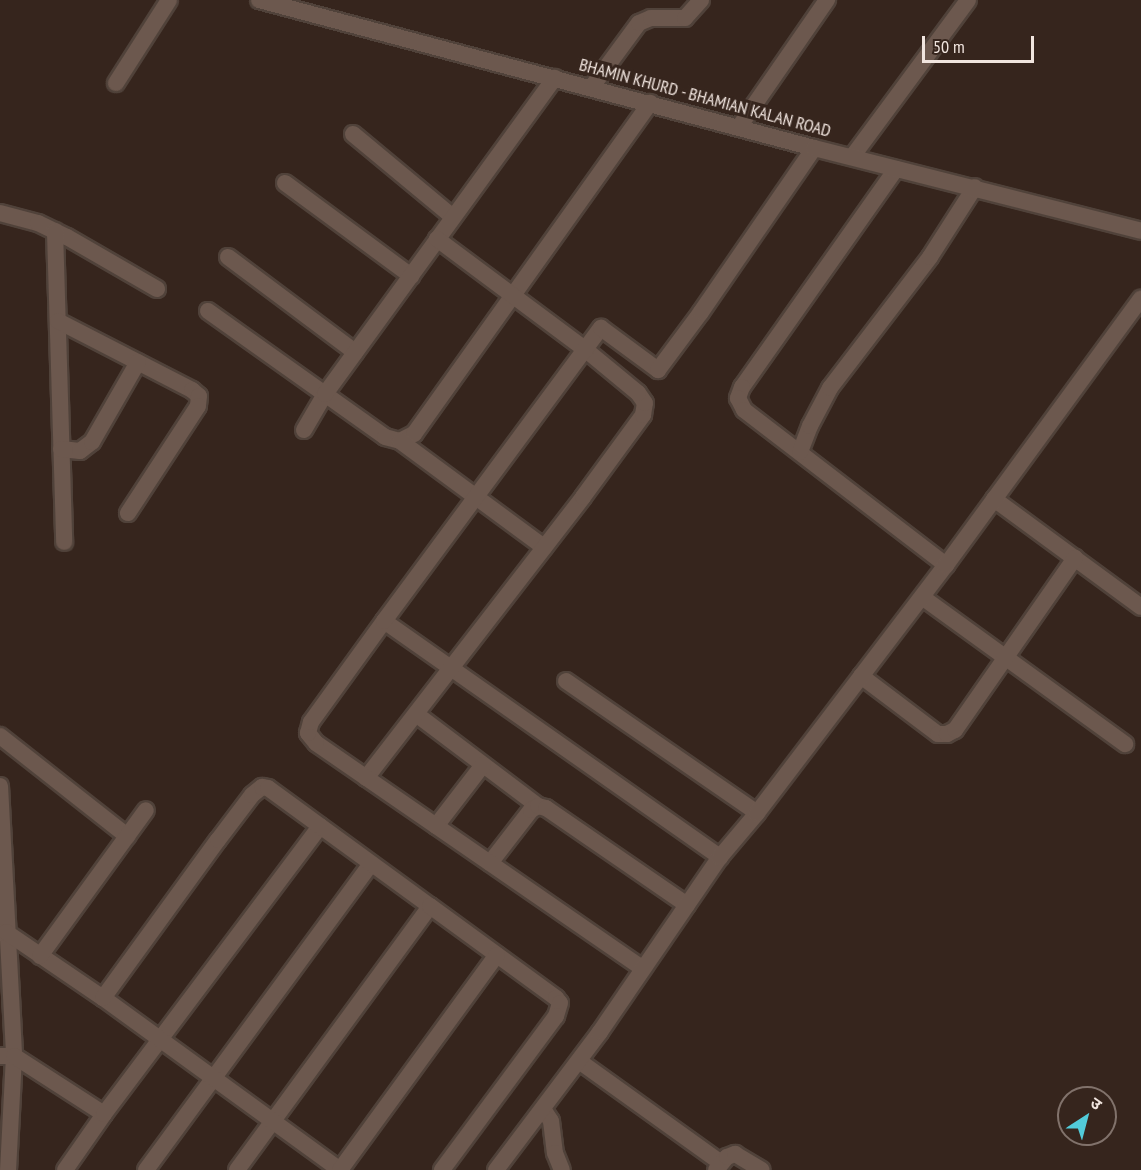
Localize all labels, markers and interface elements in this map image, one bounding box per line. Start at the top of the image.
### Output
scale bar [925,24,1038,62]
text: 50 m [933,35,965,58]
street label: BHAMIN KHURD - BHAMIAN KALAN ROAD [576,54,834,142]
north arrow [1057,1086,1117,1146]
text: उ [1087,1092,1106,1114]

